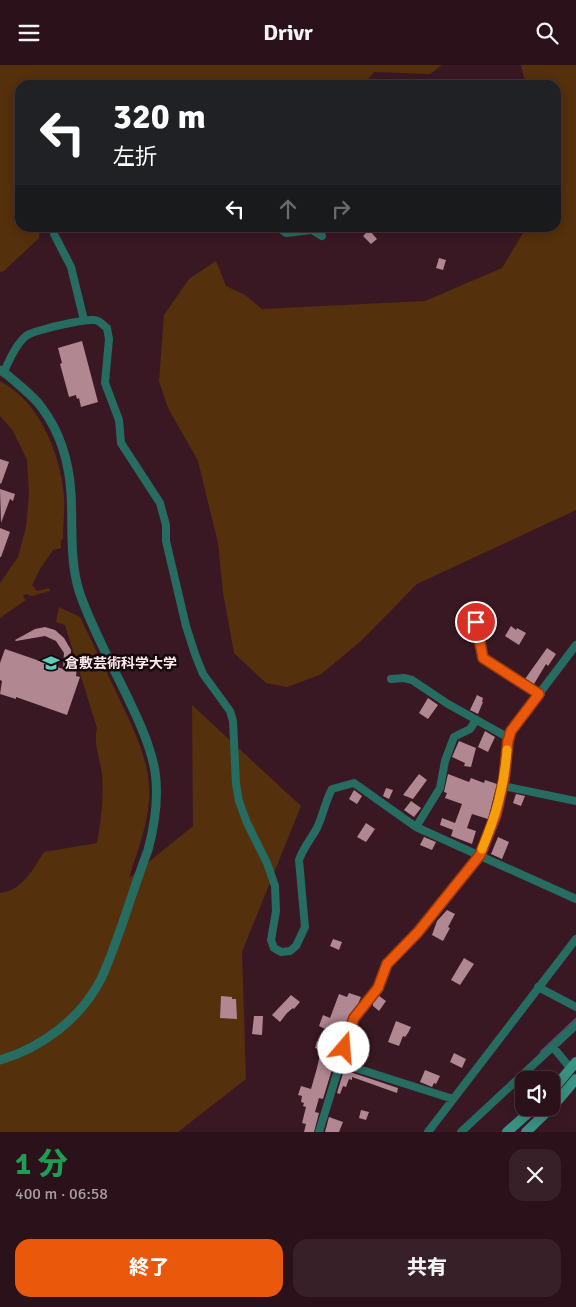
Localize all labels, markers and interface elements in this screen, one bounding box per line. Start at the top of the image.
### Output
icon: menu [15,19,43,47]
text: Drivr [263,19,313,46]
icon: search [533,19,561,47]
text: 320 m [113,95,206,138]
icon: left [30,100,95,165]
text: 左折 [113,143,157,170]
icon: left [221,195,249,223]
icon: ahead [274,195,302,223]
icon: right [327,195,355,223]
pin [455,601,497,643]
icon: arrive [462,608,490,636]
school or university icon: 倉敷芸術科学大学 [41,653,61,673]
place label: 倉敷芸術科学大学 [65,655,177,672]
position arrow [317,1021,369,1073]
map controls [515,1071,560,1116]
button: sound [515,1071,560,1116]
text: 1 分 [15,1146,68,1183]
button: close [509,1149,561,1201]
text: 400 m · 06:58 [15,1184,108,1204]
button: 終了 [15,1239,283,1297]
button: 共有 [293,1239,561,1297]

